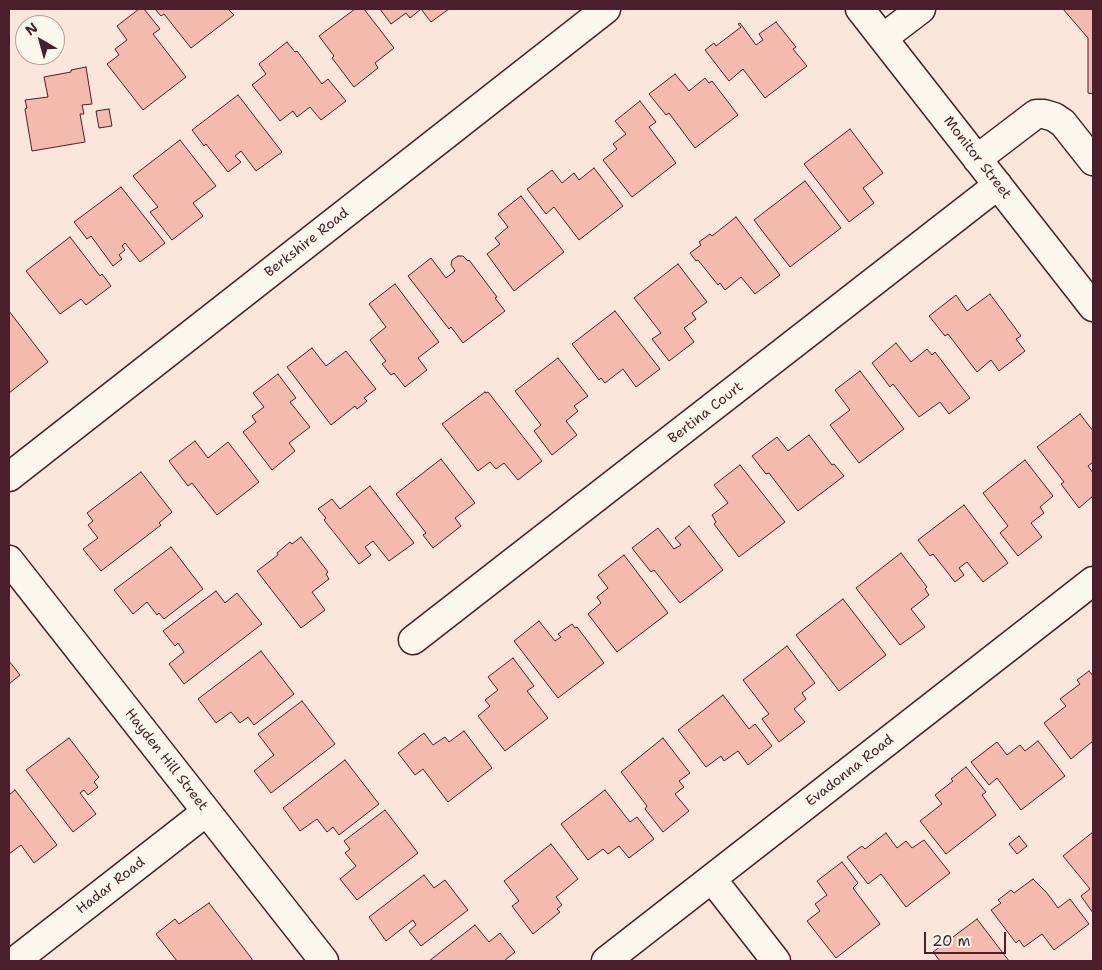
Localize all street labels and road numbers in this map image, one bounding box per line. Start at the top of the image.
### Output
street label: Monitor Street [939,113,1015,203]
street label: Berkshire Road [261,205,353,281]
street label: Bertina Court [665,378,747,448]
street label: Hayden Hill Street [121,706,211,814]
street label: Evadonna Road [803,732,897,810]
street label: Hadar Road [73,854,149,918]

